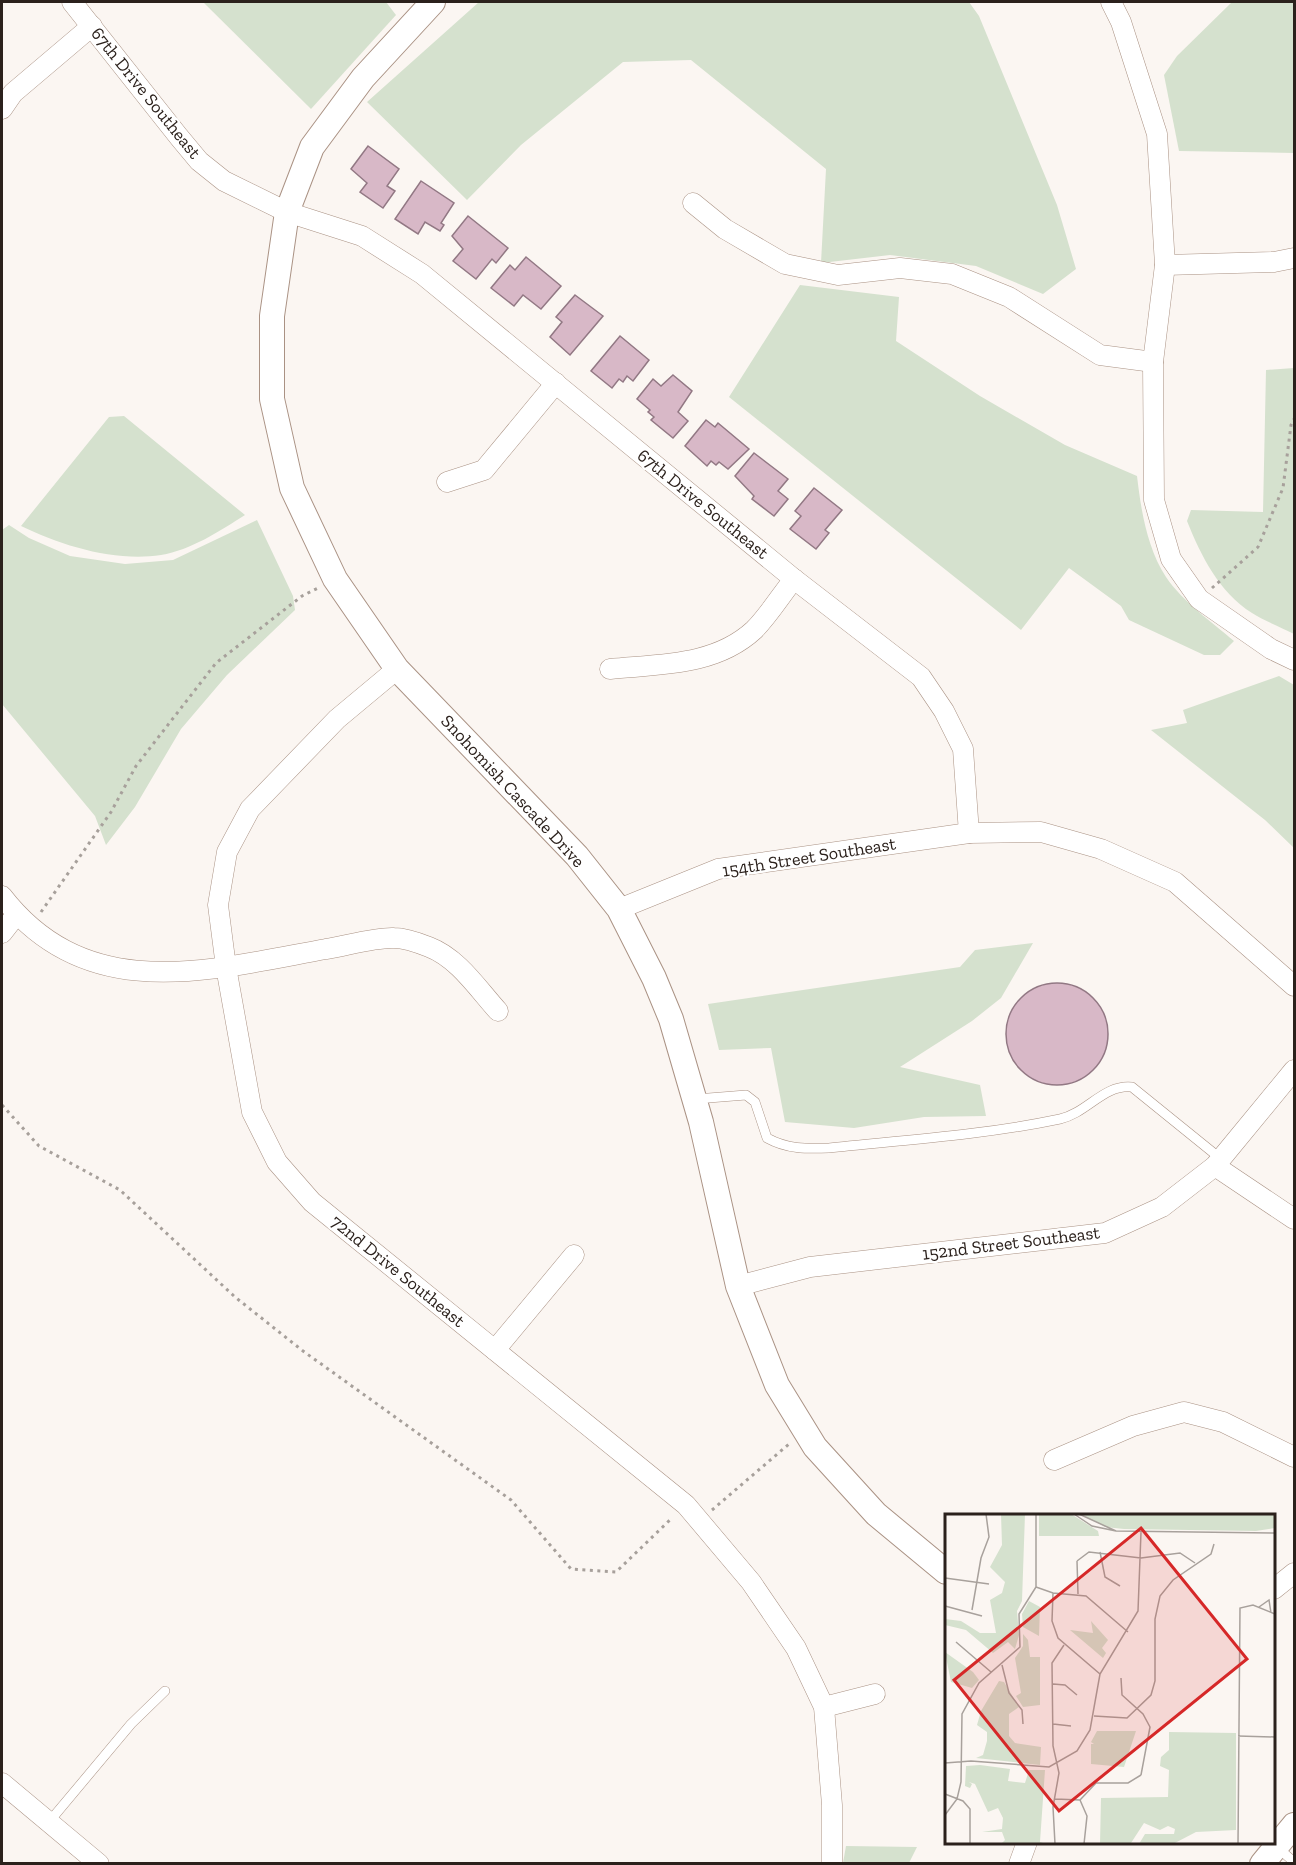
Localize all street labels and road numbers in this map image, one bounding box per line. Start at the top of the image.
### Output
street label: 67th Drive Southeast [86,23,206,163]
street label: 67th Drive Southeast [633,444,773,564]
street label: Snohomish Cascade Drive [436,710,590,872]
street label: 154th Street Southeast [721,832,898,882]
street label: 72nd Drive Southeast [327,1210,470,1332]
street label: 152nd Street Southeast [921,1221,1101,1265]

